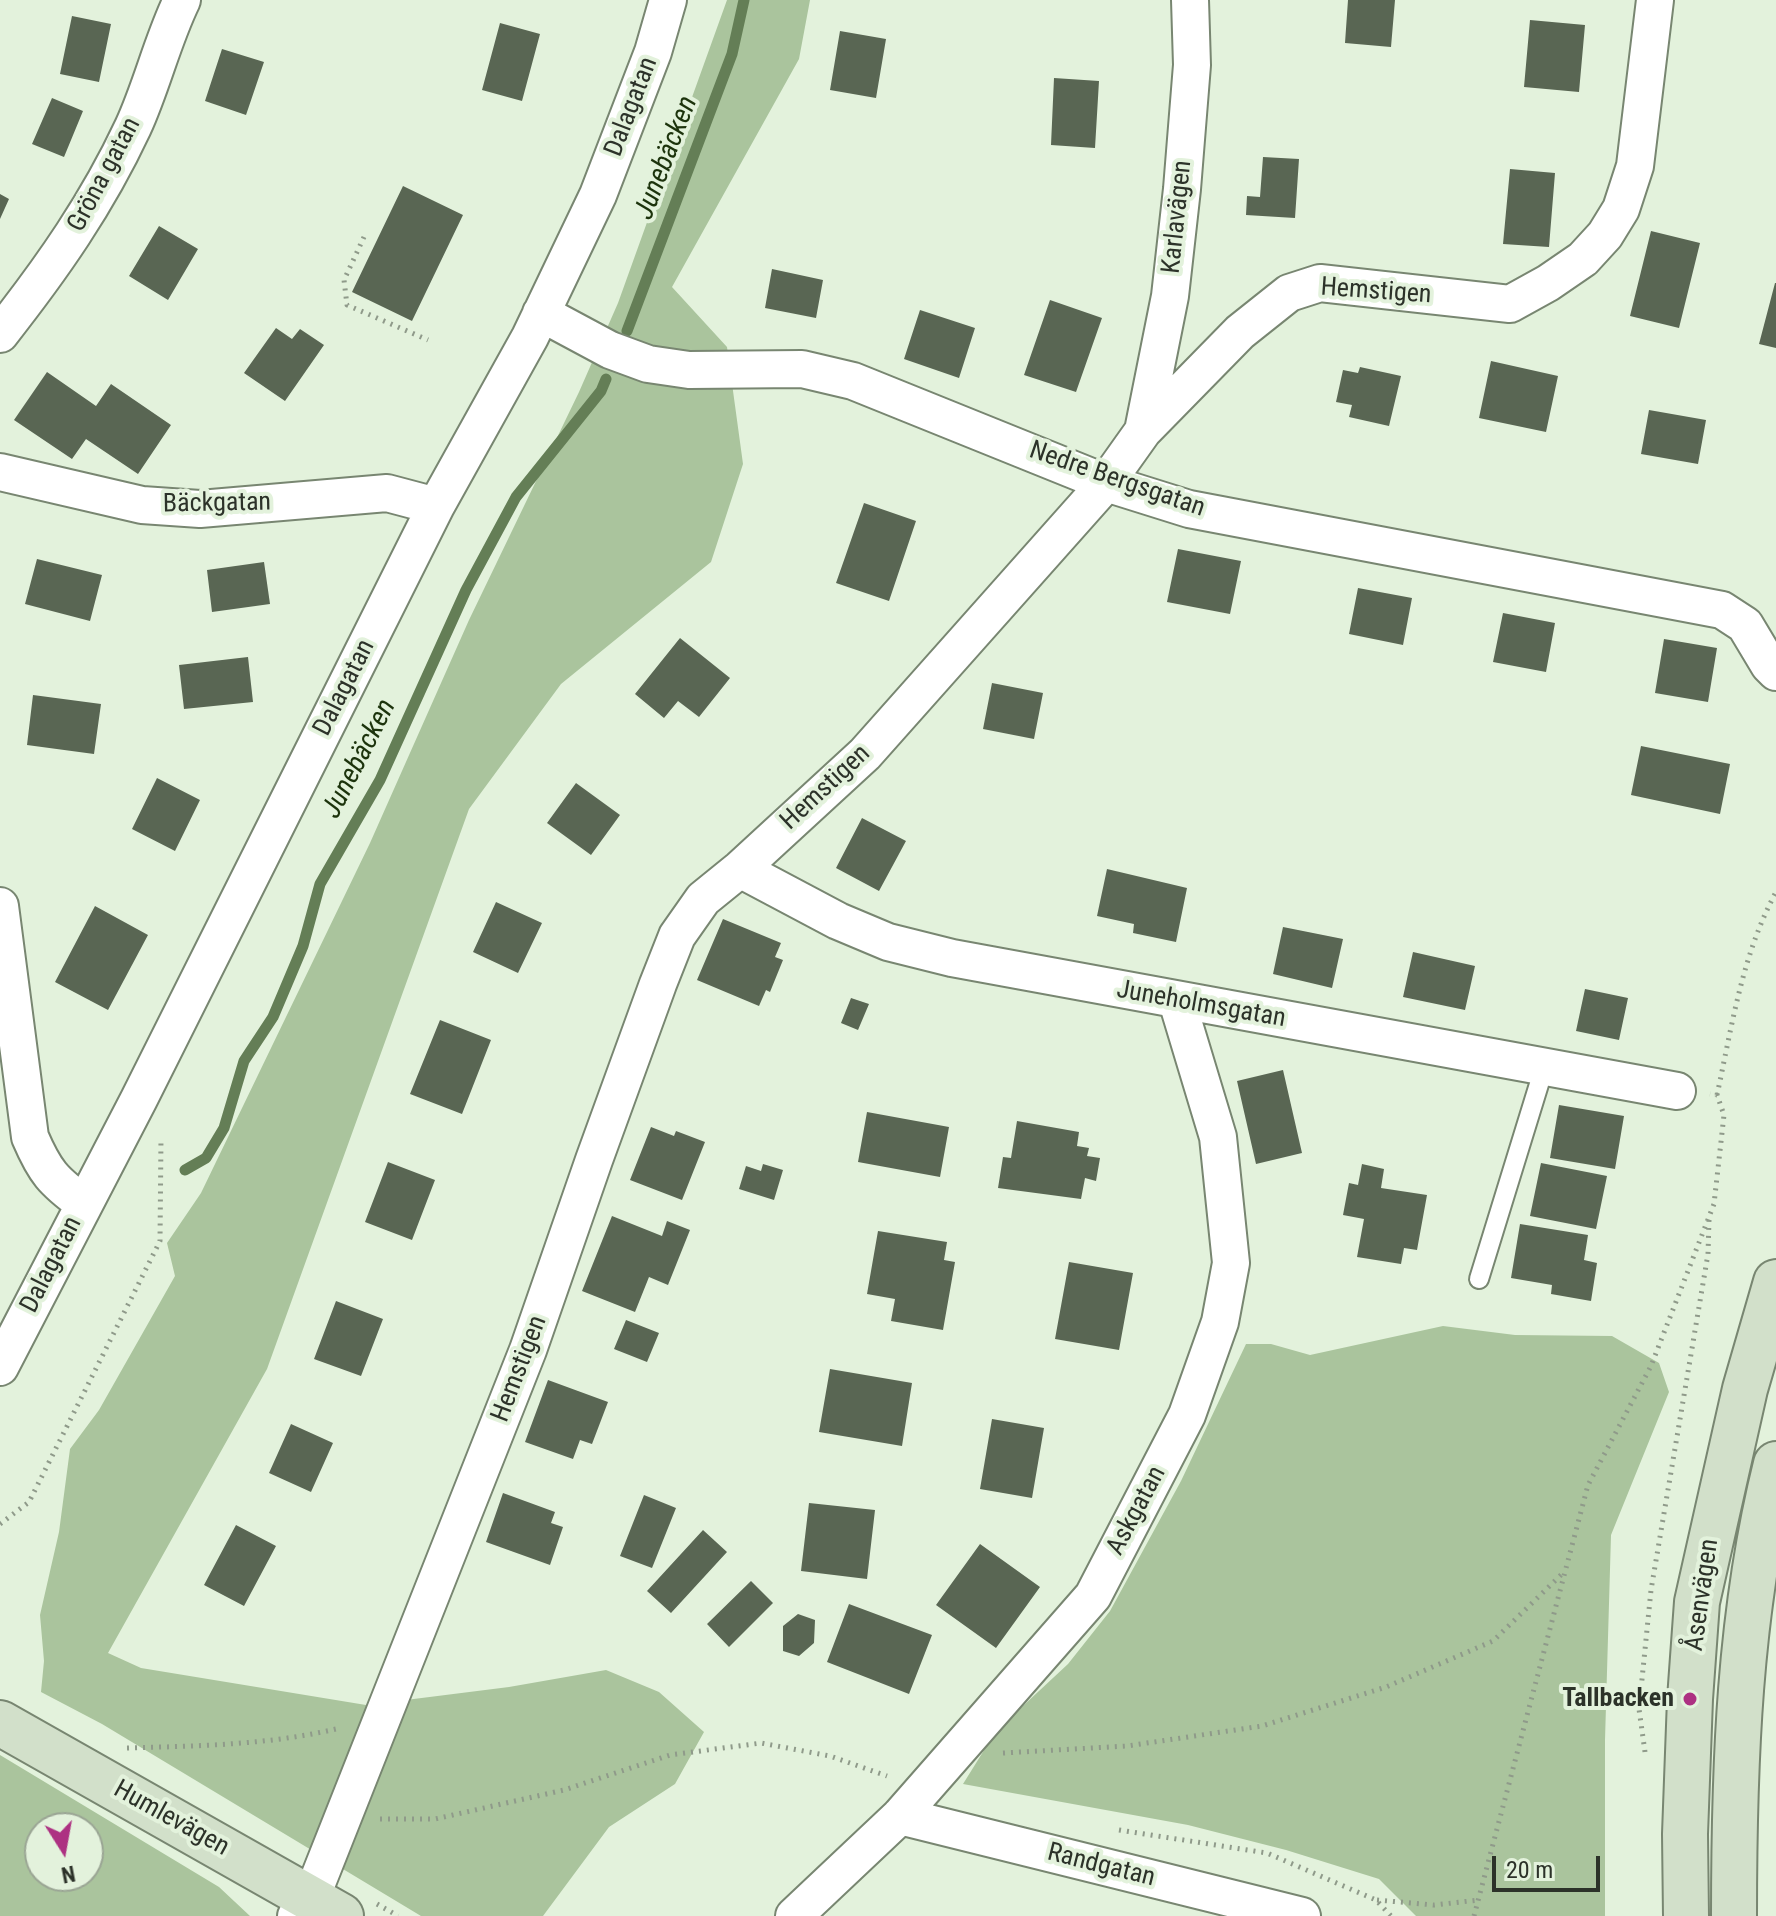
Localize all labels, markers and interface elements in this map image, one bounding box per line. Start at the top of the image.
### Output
street label: Dalagatan [599,53,665,161]
water label: Junebäcken [628,92,706,224]
street label: Gröna gatan [62,112,148,238]
street label: Karlavägen [1157,159,1199,275]
street label: Hemstigen [1320,273,1432,311]
street label: Nedre Bergsgatan [1025,435,1209,525]
street label: Bäckgatan [163,487,271,521]
street label: Dalagatan [308,635,382,741]
water label: Junebäcken [316,694,404,824]
street label: Hemstigen [775,739,877,837]
street label: Juneholmsgatan [1114,975,1288,1035]
street label: Dalagatan [15,1212,89,1318]
street label: Hemstigen [486,1312,554,1426]
street label: Askgatan [1101,1461,1173,1561]
street label: Åsenvägen [1680,1537,1726,1653]
place label: Tallbacken [1562,1683,1674,1715]
marker: Tallbacken [1681,1690,1699,1708]
street label: Humlevägen [108,1775,234,1863]
north arrow [24,1812,104,1892]
street label: Randgatan [1044,1838,1158,1894]
scale bar [1496,1840,1604,1890]
text: 20 m [1506,1856,1553,1884]
text: N [59,1861,77,1888]

